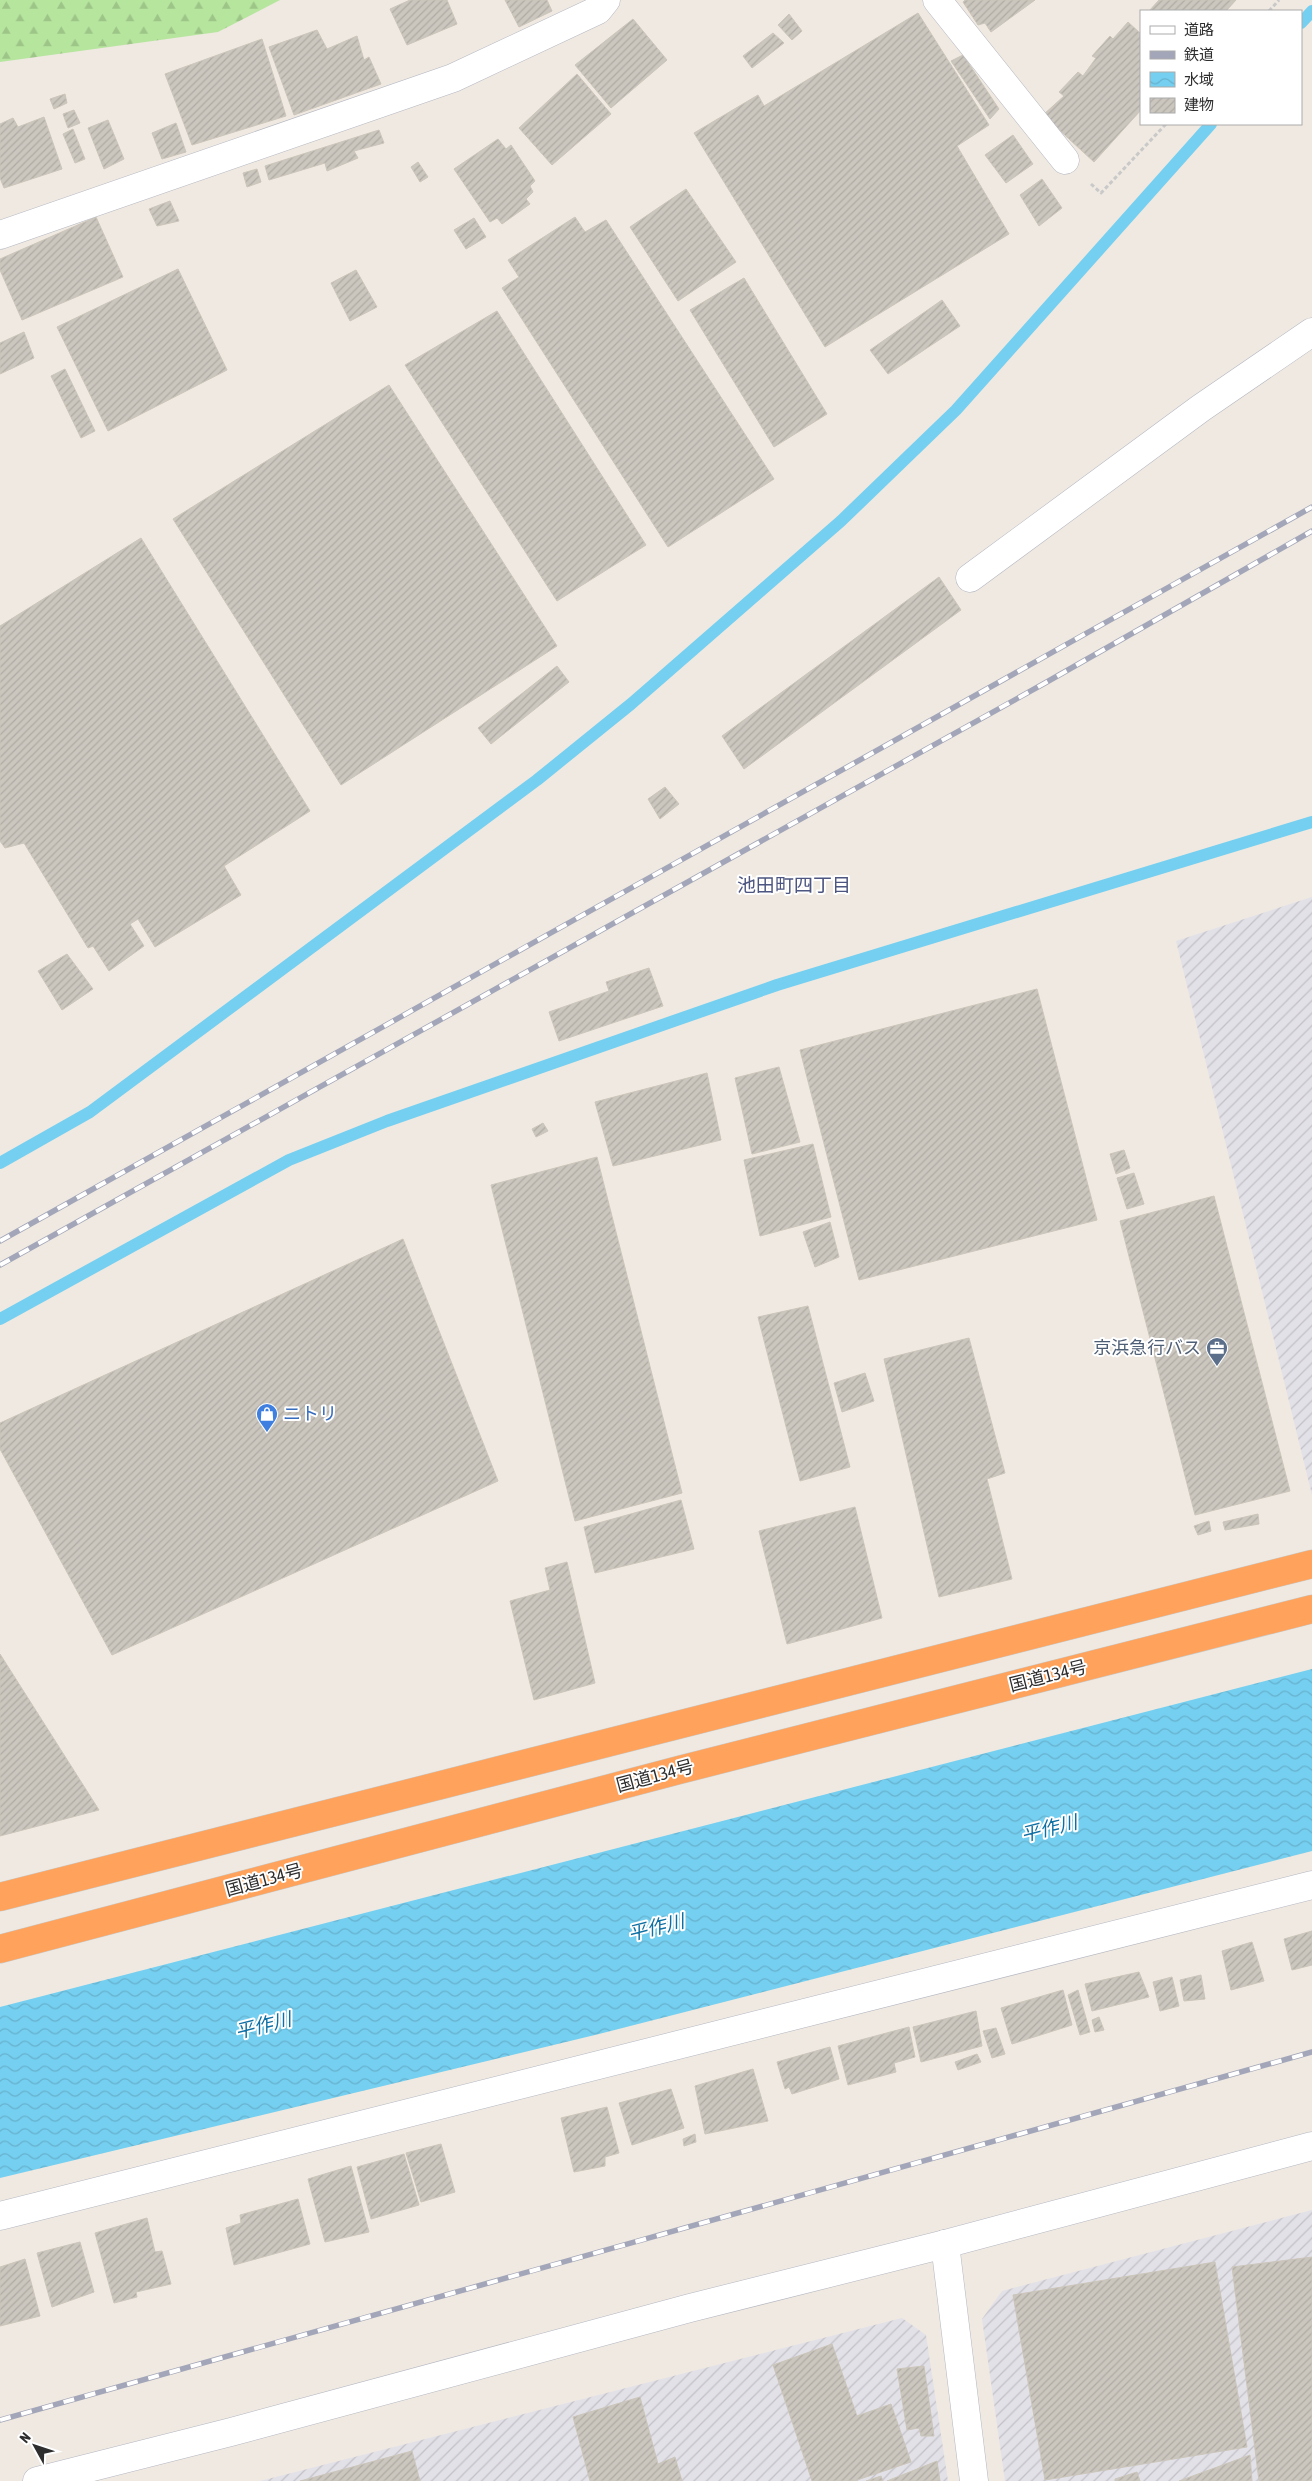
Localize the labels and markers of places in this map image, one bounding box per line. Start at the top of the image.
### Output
office icon: 京浜急行バス [1205,1336,1229,1367]
place label: 京浜急行バス [1093,1337,1201,1358]
shop icon: ニトリ [255,1402,279,1433]
place label: ニトリ [283,1403,337,1424]

